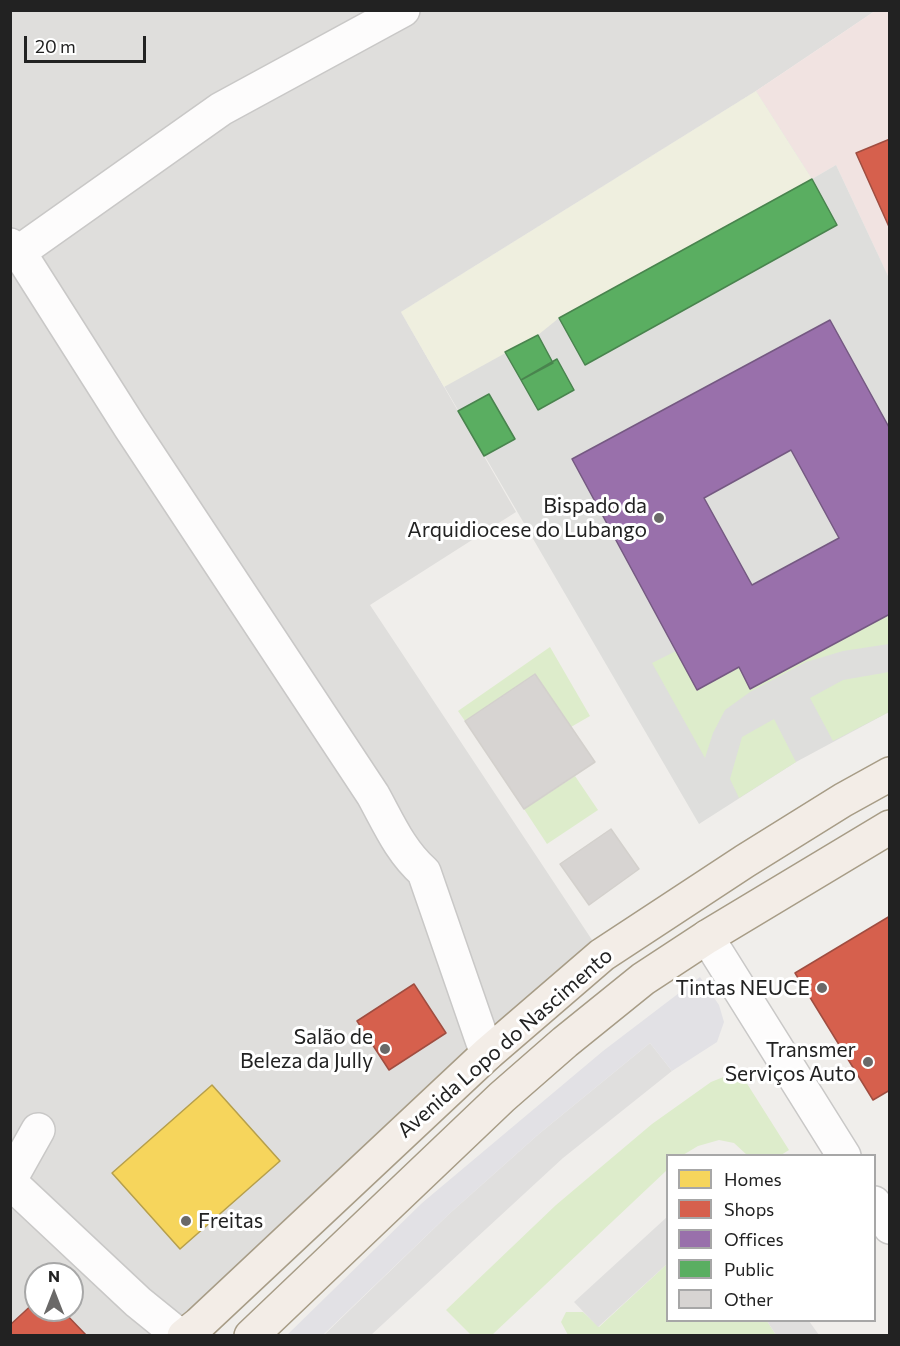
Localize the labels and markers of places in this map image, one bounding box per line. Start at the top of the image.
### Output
place label: Bispado da Arquidiocese do Lubango [407,493,647,543]
marker: Bispado da Arquidiocese do Lubango [652,511,666,525]
place label: Tintas NEUCE [675,975,810,1001]
marker: Tintas NEUCE [815,981,829,995]
place label: Salão de Beleza da Jully [240,1024,373,1074]
place label: Transmer Serviços Auto [725,1037,856,1087]
marker: Salão de Beleza da Jully [378,1042,392,1056]
marker: Transmer Serviços Auto [861,1055,875,1069]
place label: Freitas [198,1208,263,1234]
marker: Freitas [179,1214,193,1228]

